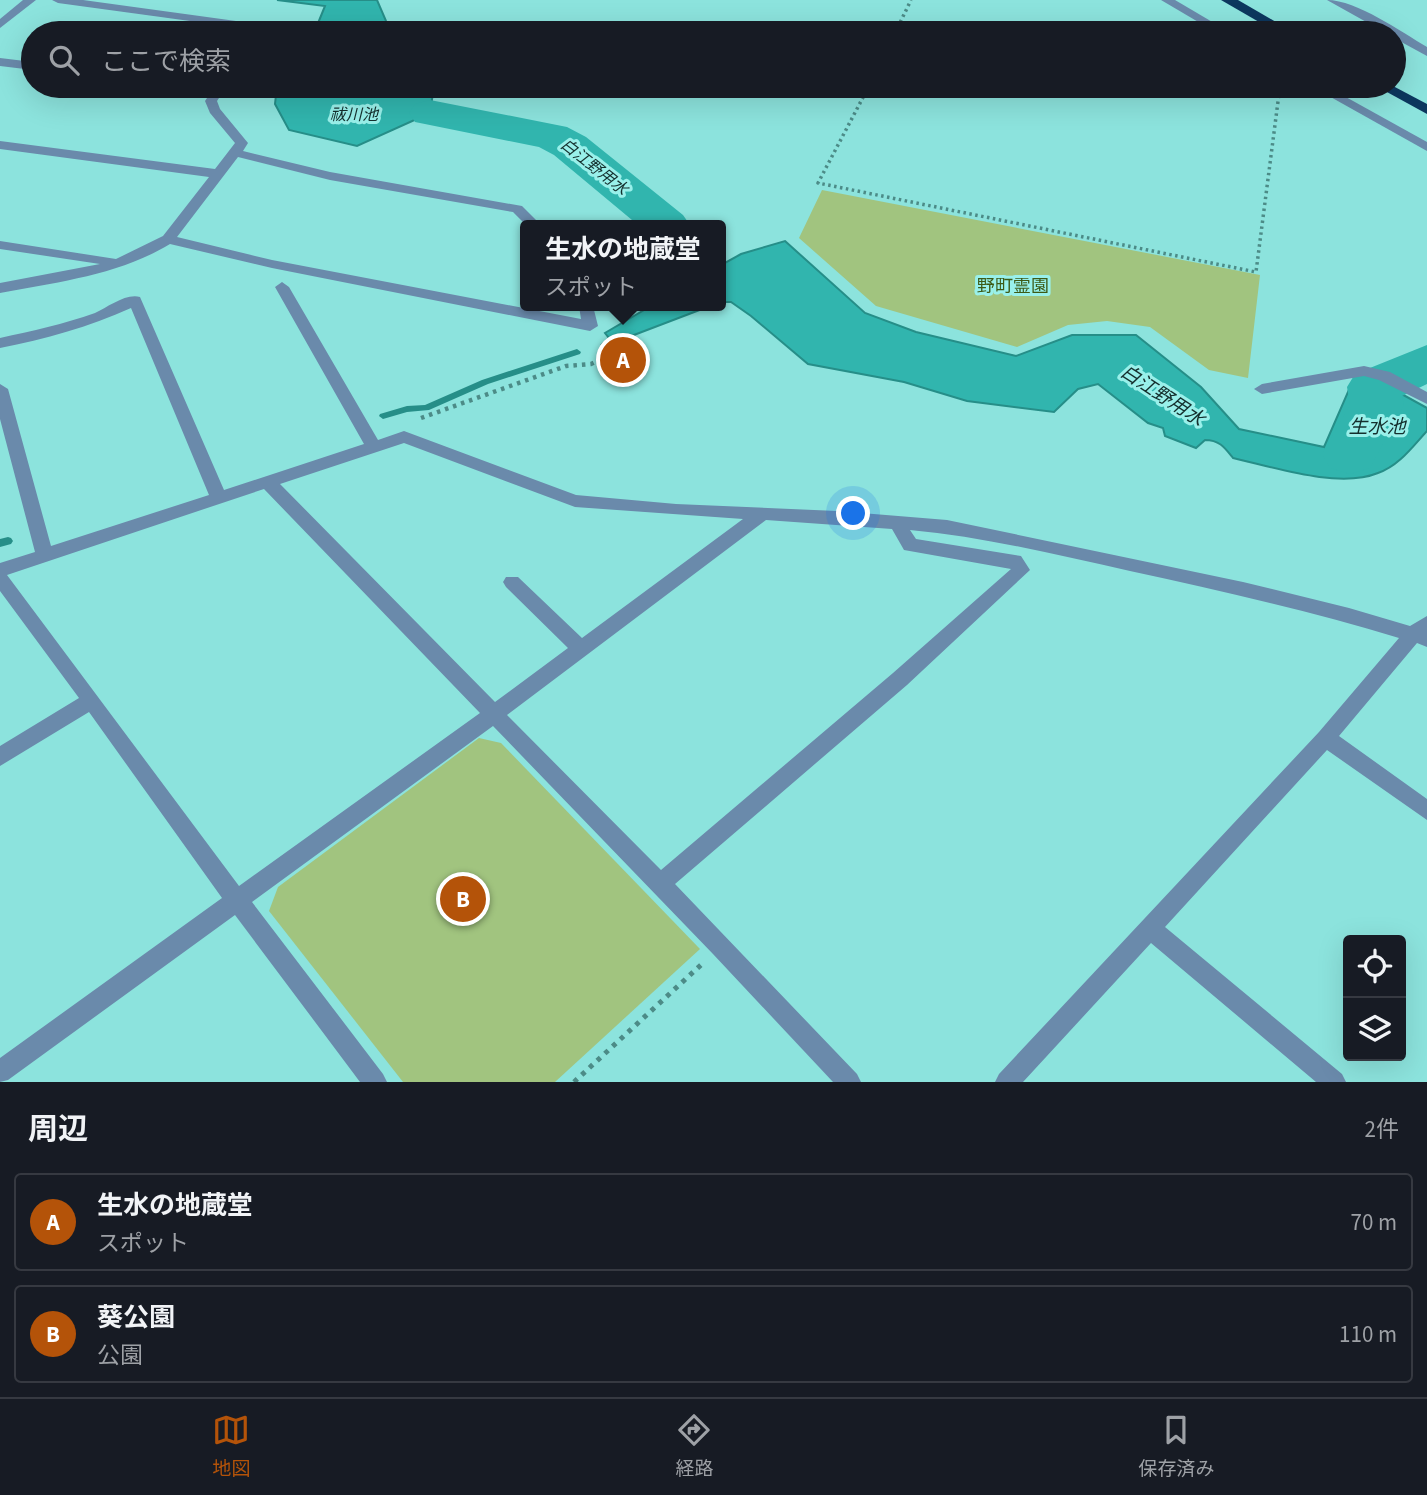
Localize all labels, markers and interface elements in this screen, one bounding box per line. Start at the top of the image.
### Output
search box [21,21,1406,98]
icon: search [45,41,83,79]
text: ここで検索 [101,43,231,80]
water label: 祓川池 [330,104,380,126]
water label: 白江野用水 [556,134,634,202]
popup [520,220,726,311]
text: 生水の地蔵堂 [545,231,701,268]
text: スポット [545,271,637,304]
park label: 野町霊園 [977,274,1049,299]
pin: A [600,334,646,386]
water label: 白江野用水 [1115,359,1211,434]
water label: 生水池 [1348,414,1407,441]
your location [836,496,870,530]
pin: B [440,873,486,925]
map controls [1343,935,1406,1061]
button: locate [1343,935,1406,998]
button: layers [1343,998,1406,1061]
text: 周辺 [28,1108,88,1151]
text: 2件 [1365,1113,1399,1146]
text: 生水の地蔵堂 [97,1187,253,1224]
text: A [46,1206,60,1239]
text: 70 m [1350,1206,1397,1239]
text: スポット [97,1227,189,1260]
text: 葵公園 [97,1299,175,1336]
text: B [46,1318,60,1351]
text: 110 m [1339,1318,1397,1351]
text: 公園 [97,1339,143,1372]
tab: 地図 [212,1411,251,1483]
tab: 経路 [675,1411,714,1483]
tab: 保存済み [1138,1411,1215,1483]

